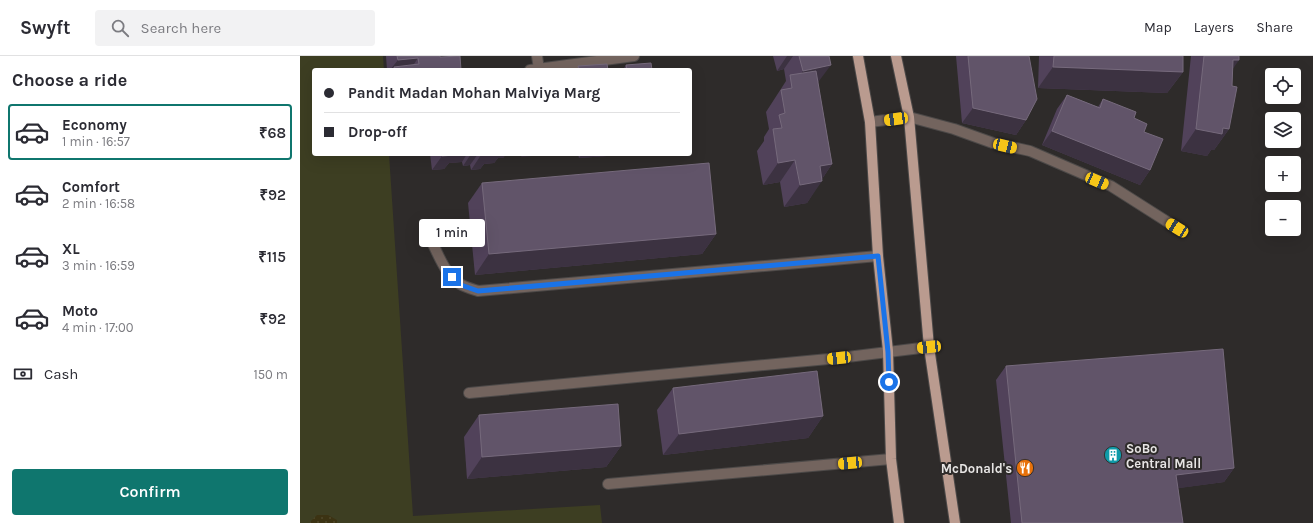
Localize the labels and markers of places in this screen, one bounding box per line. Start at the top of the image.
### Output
place label: SoBo Central Mall [1126,441,1201,471]
building icon: SoBo Central Mall [1103,445,1123,465]
restaurant icon: McDonald's [1015,458,1035,478]
place label: McDonald's [941,461,1012,476]

